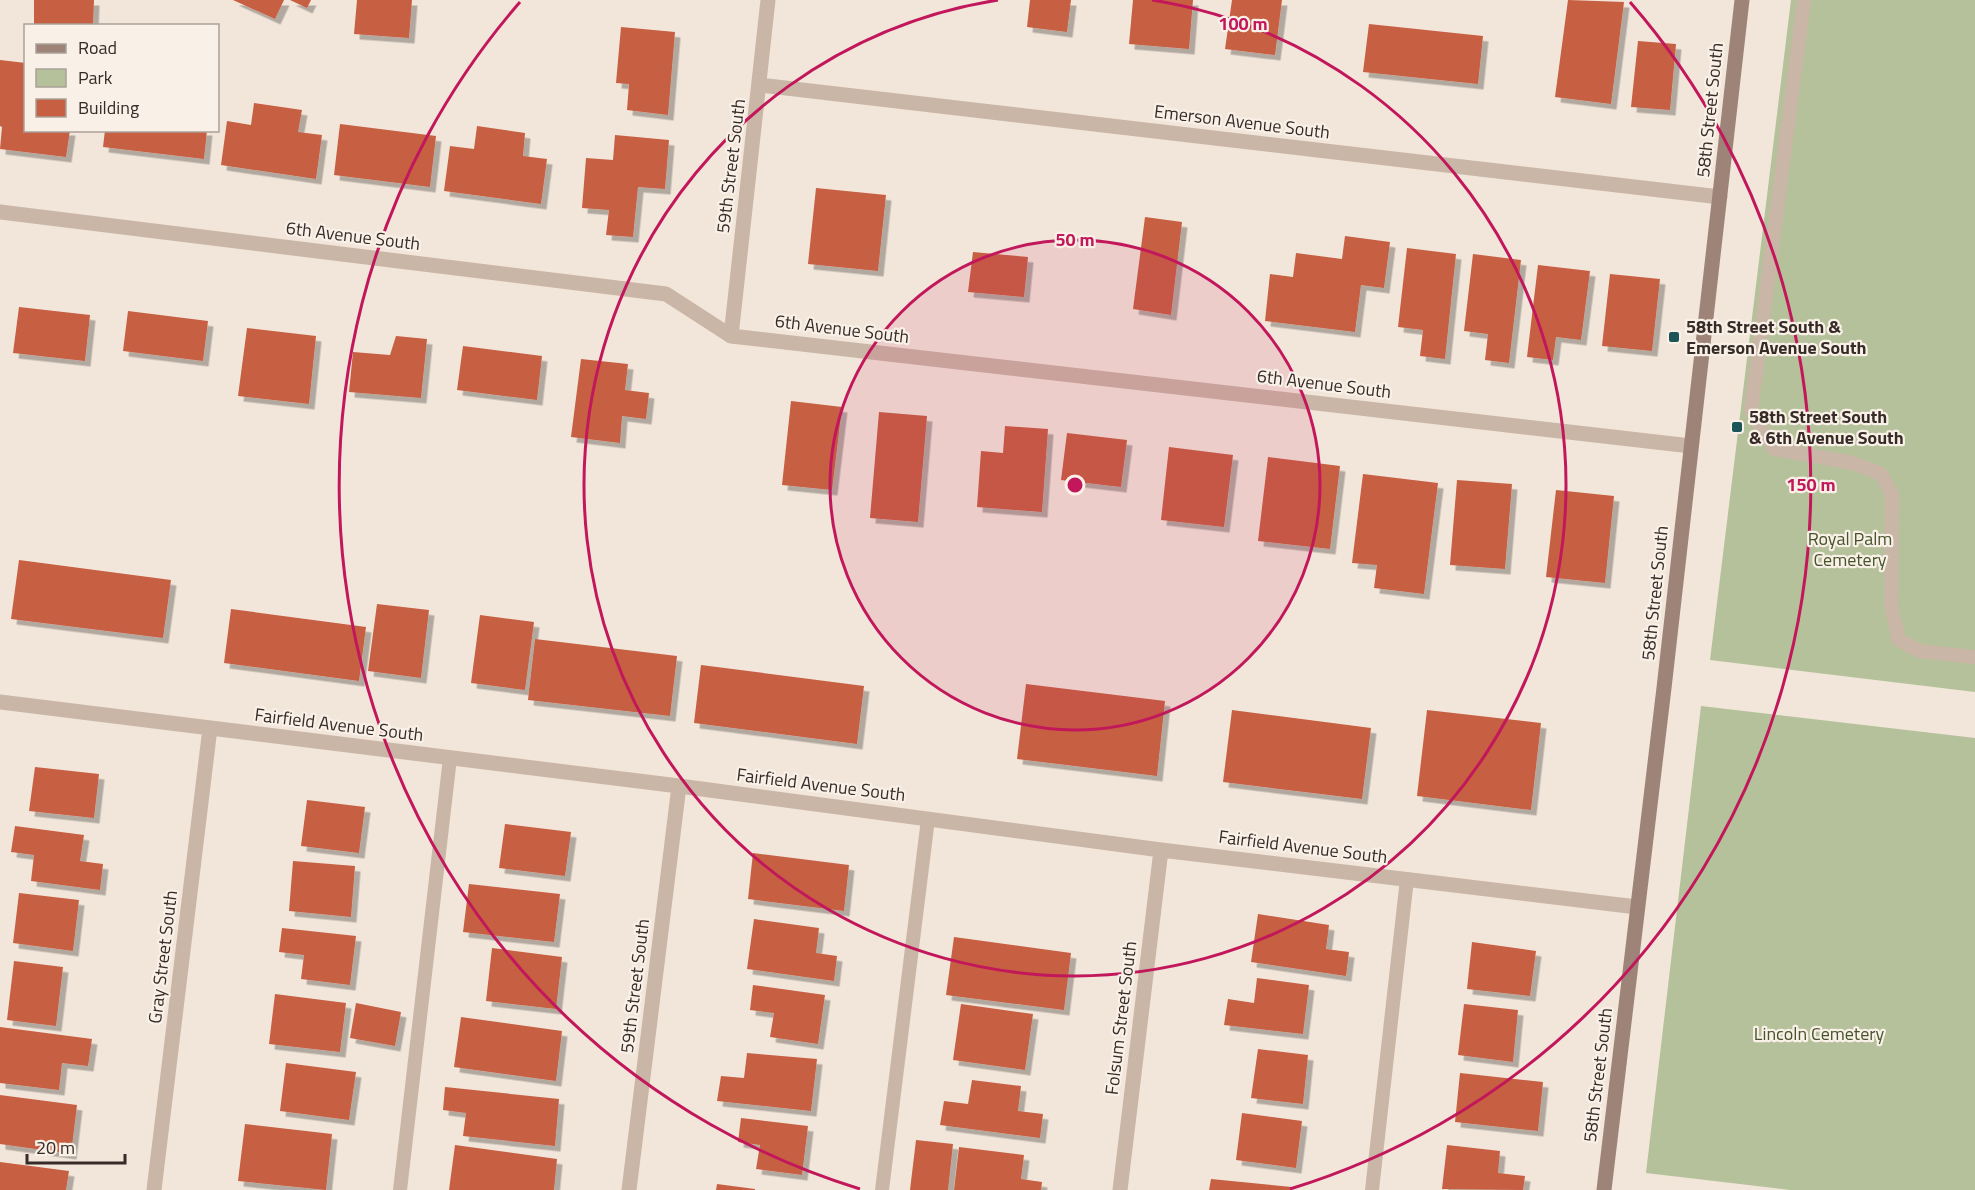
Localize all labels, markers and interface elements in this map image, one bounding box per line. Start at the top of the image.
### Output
text: 100 m [1218,10,1268,37]
legend [24,24,219,132]
text: Road [78,34,117,61]
street label: 58th Street South [1689,41,1730,179]
text: Park [78,64,113,91]
text: Building [78,94,139,121]
street label: 59th Street South [709,97,752,235]
street label: Emerson Avenue South [1153,97,1331,146]
street label: 6th Avenue South [284,214,422,257]
text: 50 m [1055,226,1095,253]
street label: 6th Avenue South [773,307,911,350]
place label: 58th Street South & Emerson Avenue South [1686,313,1866,361]
marker: 58th Street South & Emerson Avenue South [1667,330,1681,344]
street label: 6th Avenue South [1255,362,1393,405]
place label: 58th Street South & 6th Avenue South [1749,403,1904,451]
marker: 58th Street South & 6th Avenue South [1730,420,1744,434]
text: 150 m [1786,471,1836,498]
centre of rings [1065,475,1085,495]
street label: 58th Street South [1634,524,1675,662]
park label: Royal Palm Cemetery [1808,525,1892,573]
street label: Fairfield Avenue South [253,701,425,748]
street label: Fairfield Avenue South [735,761,907,808]
street label: Fairfield Avenue South [1217,823,1389,870]
street label: Gray Street South [141,889,184,1025]
street label: 59th Street South [613,917,656,1055]
street label: Folsum Street South [1098,939,1143,1096]
street label: 58th Street South [1576,1006,1619,1144]
park label: Lincoln Cemetery [1754,1020,1884,1047]
scale bar [27,1127,124,1165]
text: 20 m [36,1134,75,1161]

